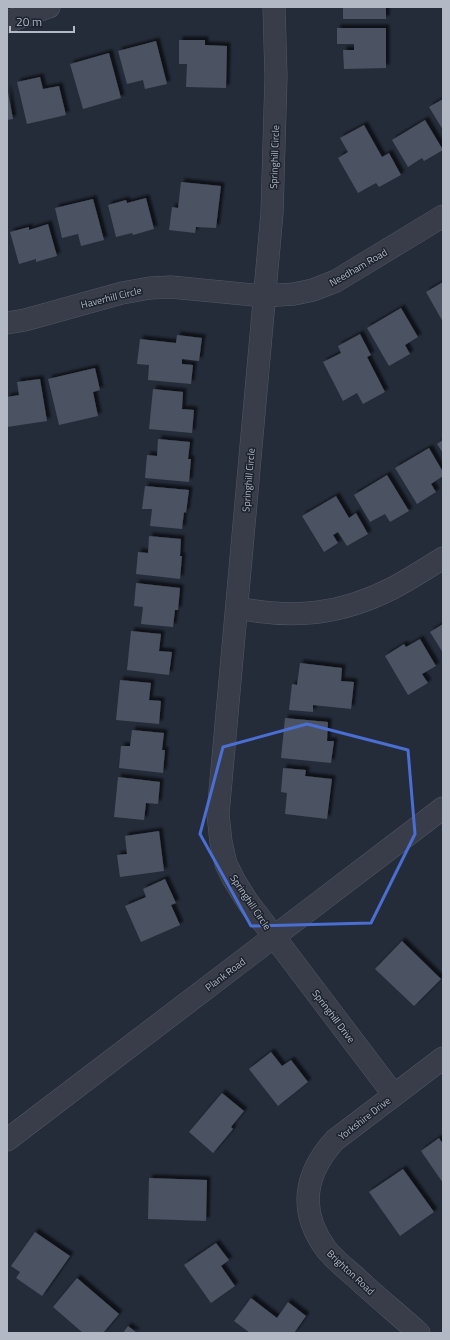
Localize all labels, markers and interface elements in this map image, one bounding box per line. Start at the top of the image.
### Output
scale bar [10,8,74,34]
text: 20 m [16,12,42,31]
street label: Springhill Circle [266,125,283,189]
street label: Needham Road [326,245,390,290]
street label: Haverhill Circle [79,283,143,312]
street label: Springhill Circle [238,448,259,513]
street label: Springhill Circle [226,872,275,933]
street label: Plank Road [202,954,249,995]
street label: Springhill Drive [309,987,359,1046]
street label: Yorkshire Drive [335,1093,394,1144]
street label: Brighton Road [323,1246,378,1298]

